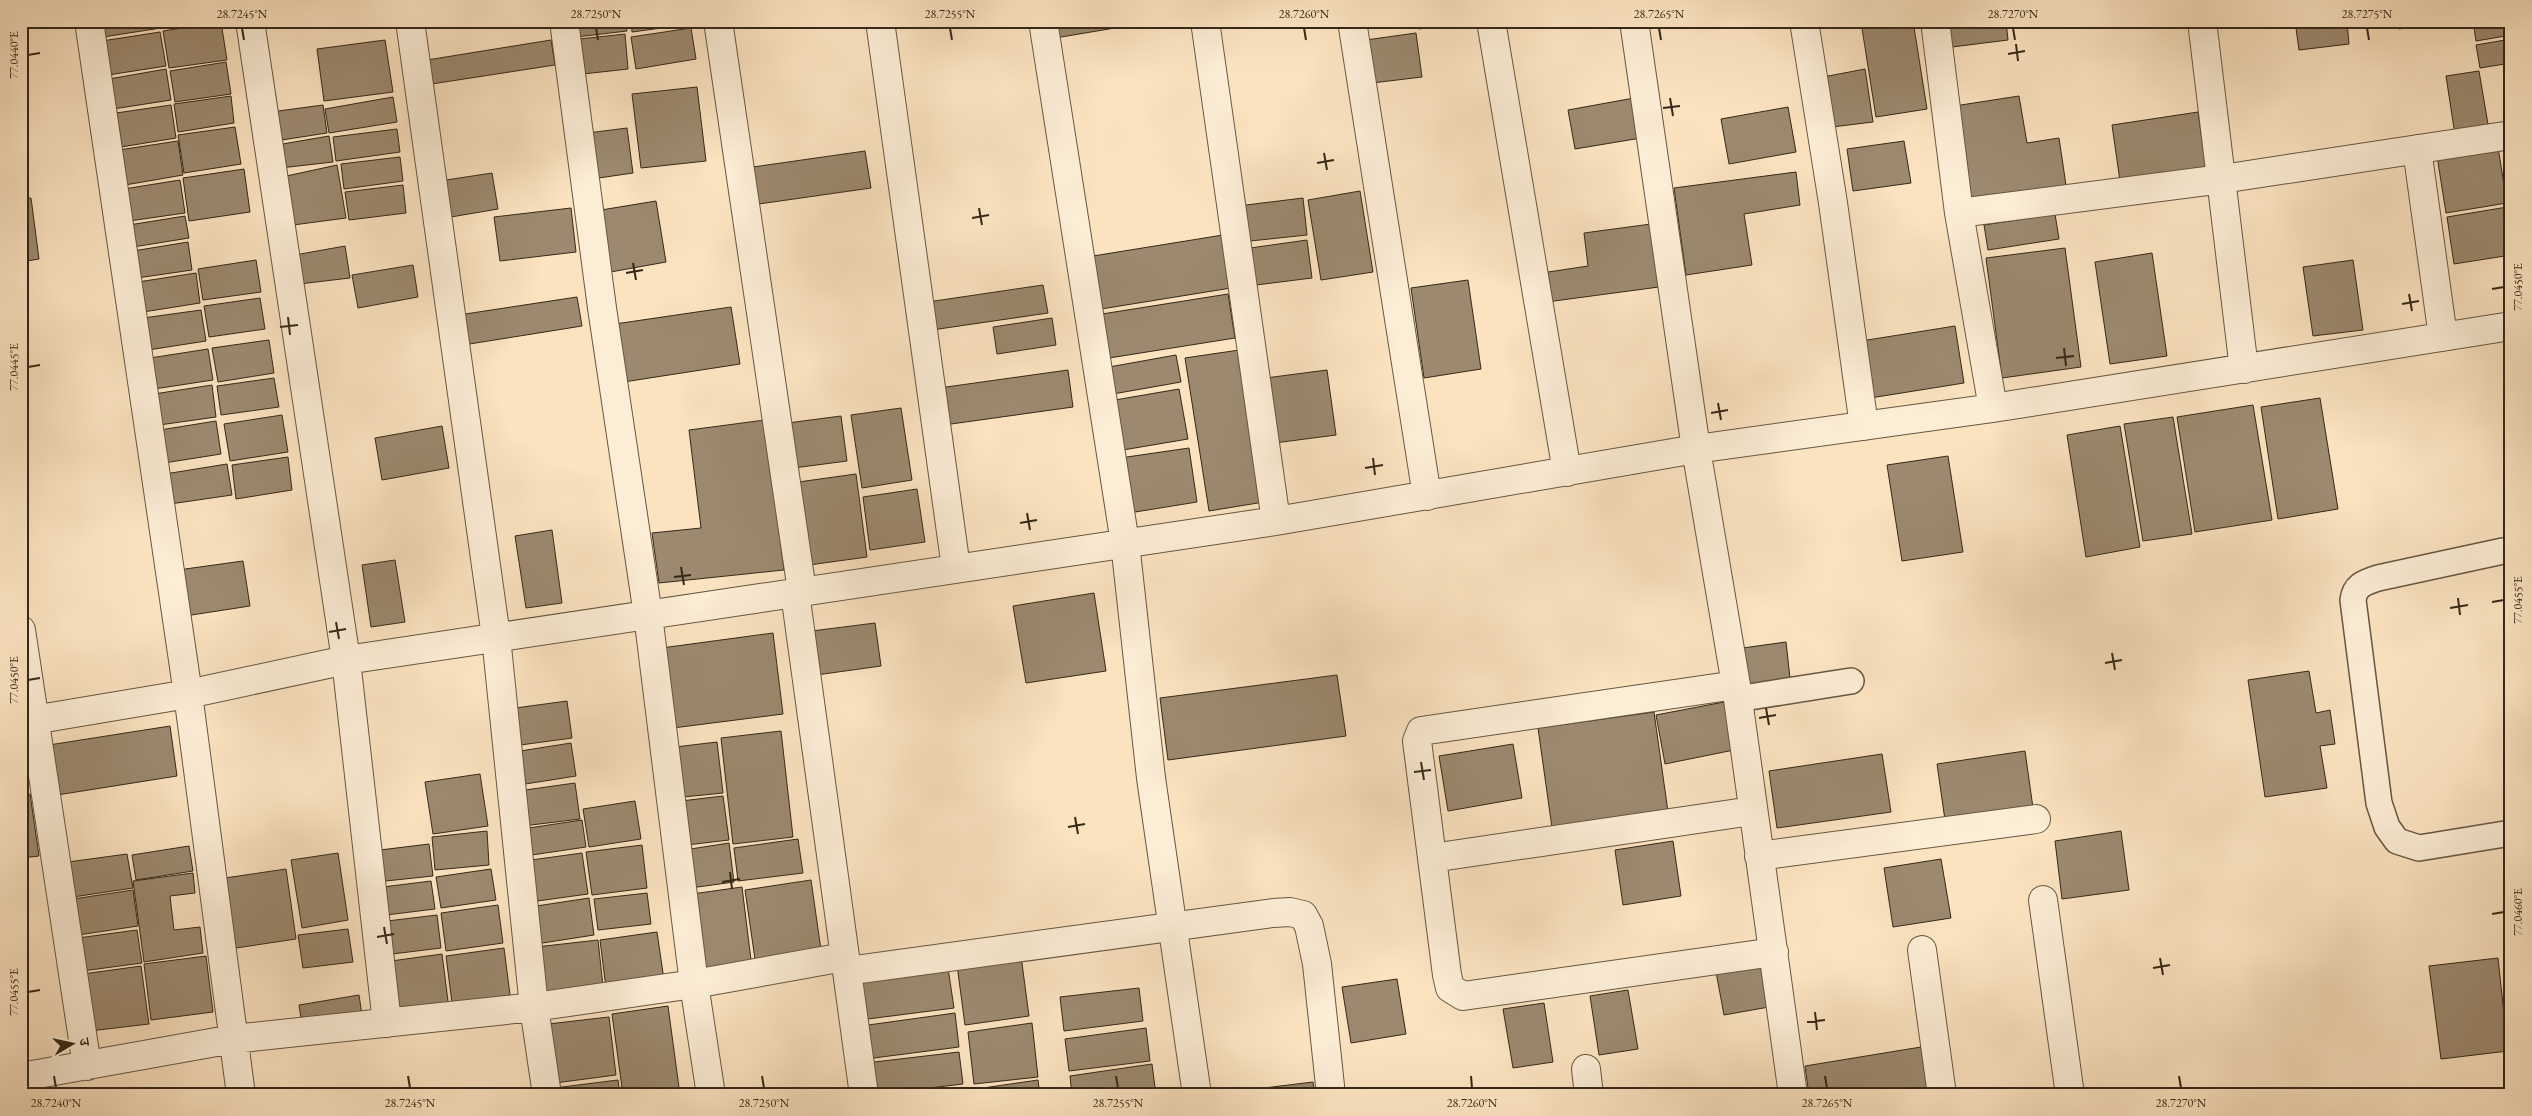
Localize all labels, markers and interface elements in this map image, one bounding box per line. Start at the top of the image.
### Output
text: 28.7245°N [217,6,268,22]
text: 28.7250°N [571,6,622,22]
text: 28.7255°N [925,6,976,22]
text: 28.7260°N [1279,6,1330,22]
text: 28.7265°N [1634,6,1685,22]
text: 28.7270°N [1988,6,2039,22]
text: 28.7275°N [2342,6,2393,22]
text: 77.0440°E [6,31,22,79]
text: 77.0450°E [2510,263,2526,311]
text: 77.0445°E [6,343,22,391]
text: 77.0455°E [2510,576,2526,624]
text: 77.0450°E [6,656,22,704]
text: 77.0460°E [2510,888,2526,936]
text: 77.0455°E [6,968,22,1016]
north arrow [48,1018,98,1068]
text: उ [75,1036,94,1048]
text: 28.7240°N [31,1095,82,1111]
text: 28.7245°N [385,1095,436,1111]
text: 28.7250°N [739,1095,790,1111]
text: 28.7255°N [1093,1095,1144,1111]
text: 28.7260°N [1447,1095,1498,1111]
text: 28.7265°N [1802,1095,1853,1111]
text: 28.7270°N [2156,1095,2207,1111]

